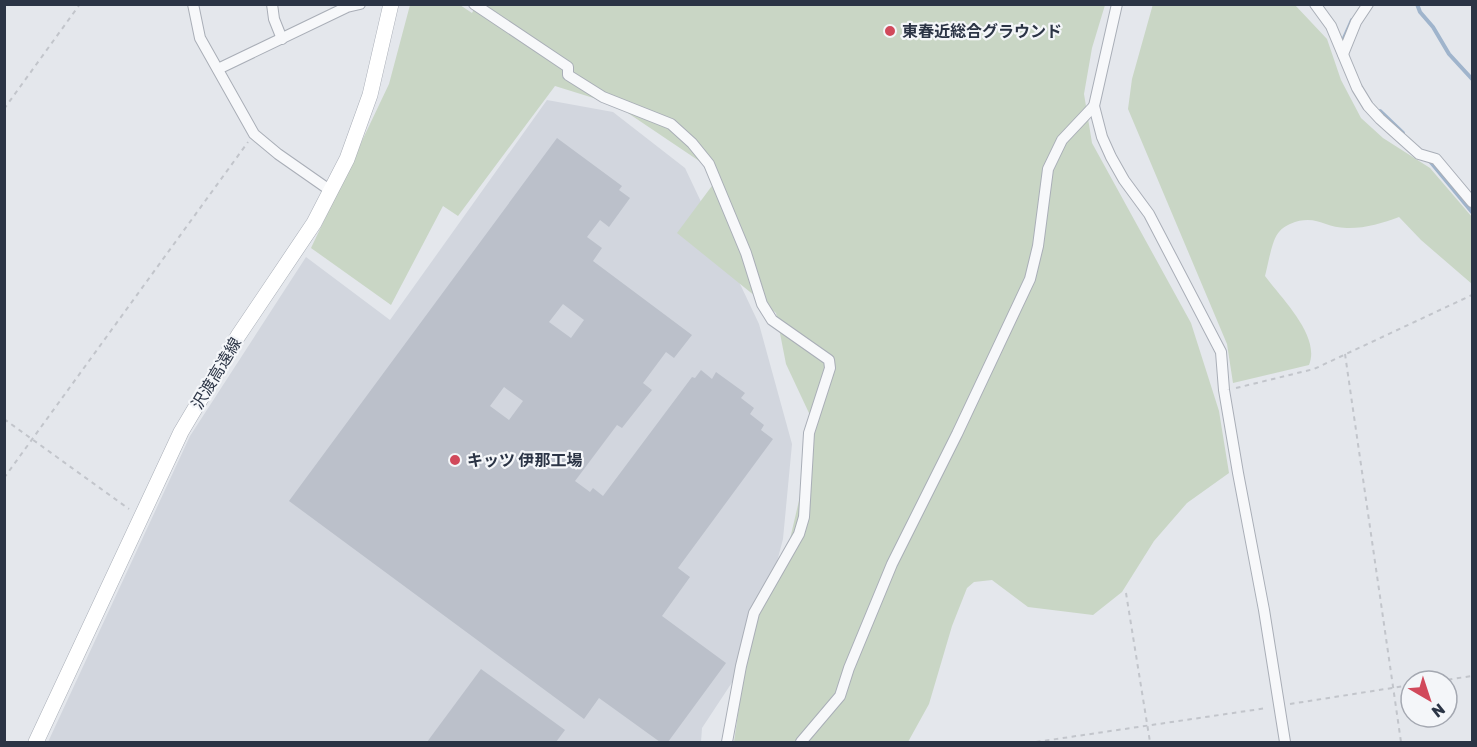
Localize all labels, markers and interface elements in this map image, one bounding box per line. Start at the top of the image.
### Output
place label: 東春近総合グラウンド [902,22,1062,41]
marker: 東春近総合グラウンド [883,24,897,38]
street label: 沢渡高遠線 [188,334,245,412]
place label: キッツ 伊那工場 [467,451,582,470]
marker: キッツ 伊那工場 [448,453,462,467]
north arrow [1399,669,1459,729]
text: N [1428,699,1449,721]

